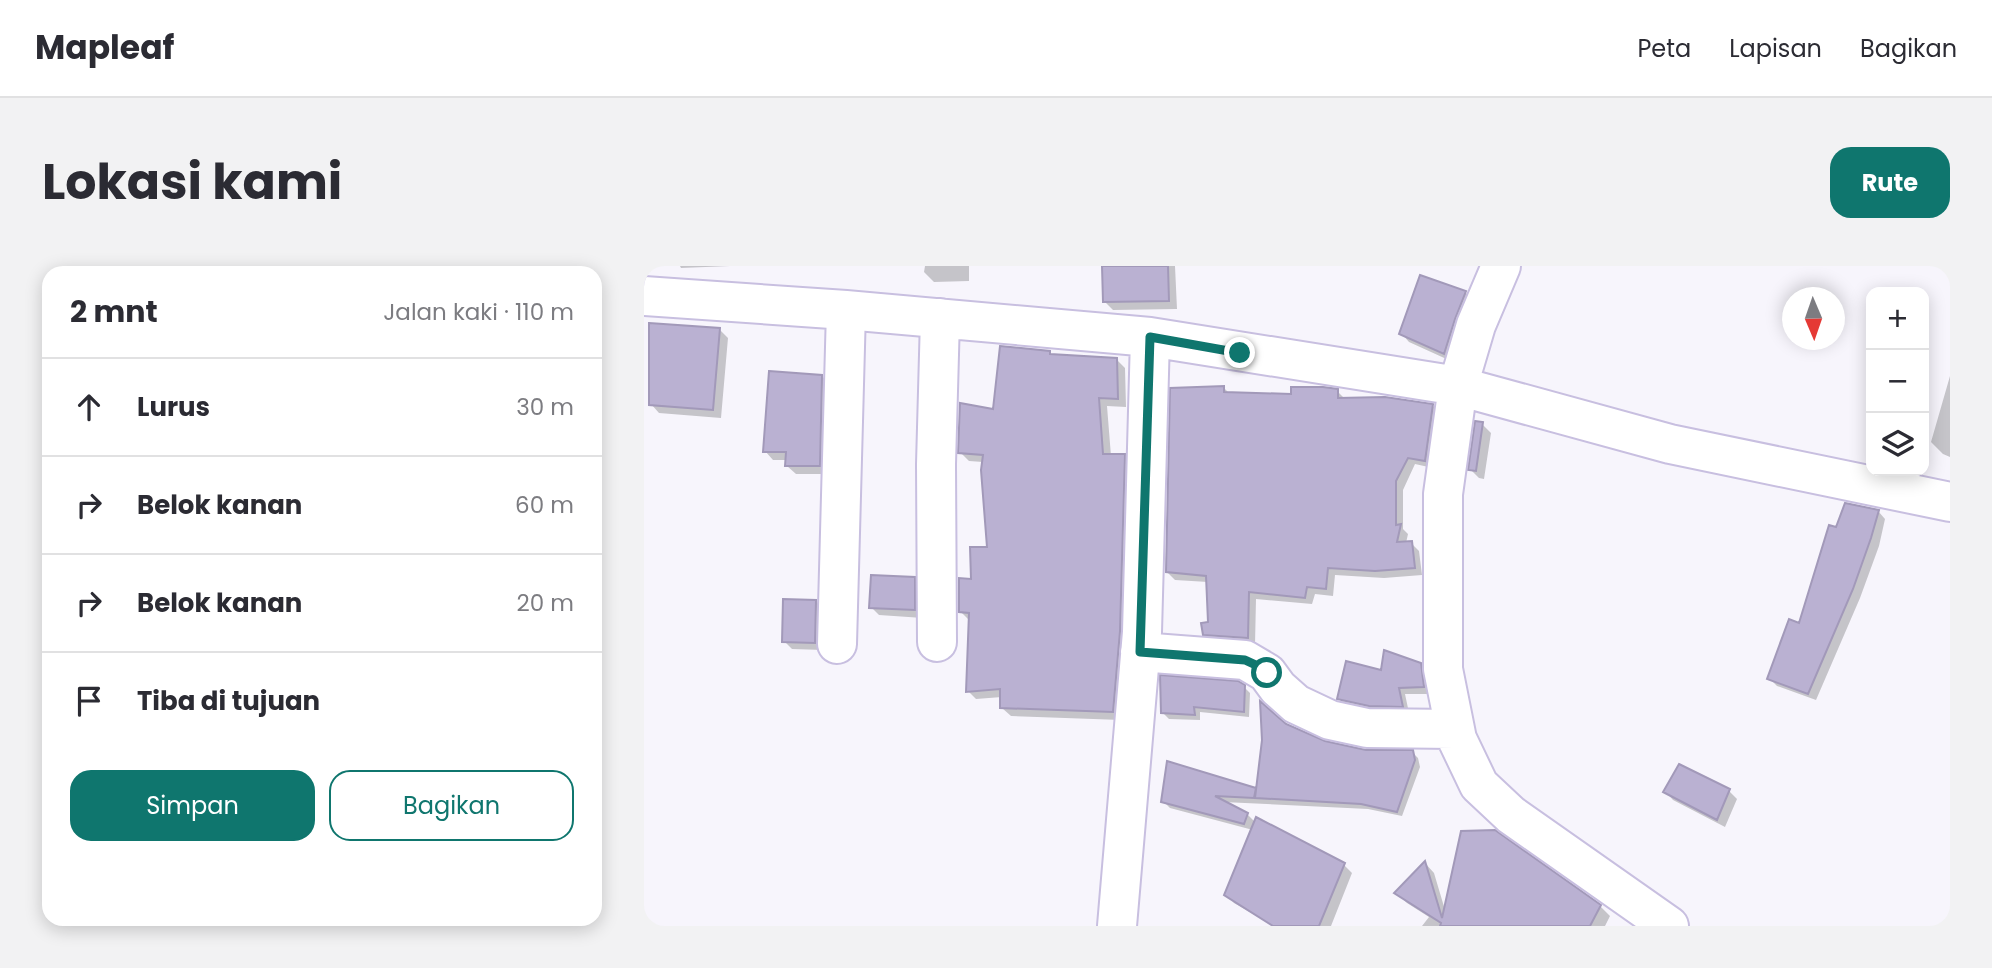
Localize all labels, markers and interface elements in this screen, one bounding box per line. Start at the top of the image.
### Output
text: Mapleaf [35,24,174,71]
text: Peta [1637,32,1691,65]
text: Lapisan [1729,32,1822,65]
text: Bagikan [1860,32,1957,65]
button: Rute [1830,147,1950,218]
text: Lokasi kami [42,148,342,216]
north arrow [1782,287,1845,350]
map controls [1866,287,1929,476]
button: + [1866,287,1929,350]
text: 2 mnt [70,290,158,333]
text: Jalan kaki · 110 m [383,296,574,328]
route end [1224,337,1255,368]
button: − [1866,350,1929,413]
icon: ahead [70,388,108,426]
text: Lurus [137,389,210,425]
text: 30 m [516,391,574,423]
button: layers [1866,413,1929,476]
icon: right [70,486,108,524]
text: Belok kanan [137,487,302,523]
text: 60 m [515,489,574,521]
icon: right [70,584,108,622]
text: Belok kanan [137,585,302,621]
text: 20 m [516,587,574,619]
route start [1251,657,1282,688]
icon: arrive [70,682,108,720]
text: Tiba di tujuan [137,683,320,719]
button: Simpan [70,770,315,841]
button: Bagikan [329,770,574,841]

